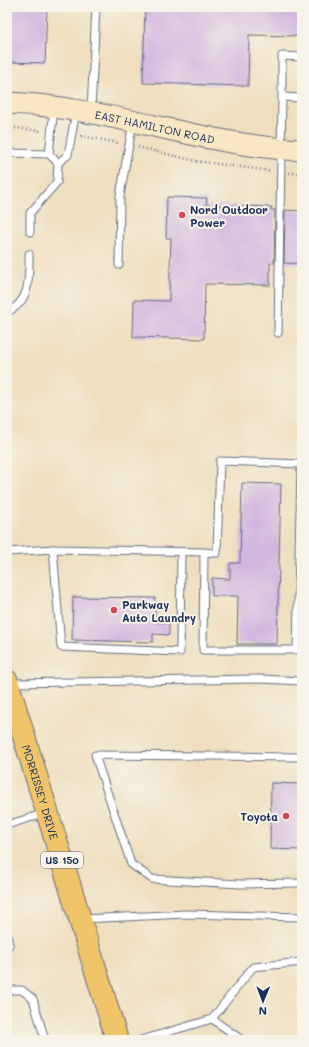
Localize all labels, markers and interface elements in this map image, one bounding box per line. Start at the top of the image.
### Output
street label: EAST HAMILTON ROAD [94,106,216,146]
place label: Nord Outdoor Power [190,202,268,230]
marker: Nord Outdoor Power [177,210,187,220]
place label: Parkway Auto Laundry [122,597,196,625]
marker: Parkway Auto Laundry [109,605,119,615]
street label: MORRISSEY DRIVE [19,742,63,841]
place label: Toyota [241,809,278,824]
marker: Toyota [281,811,291,821]
road number: US 150 [41,852,83,868]
north arrow [243,981,283,1021]
text: N [259,1004,267,1019]

